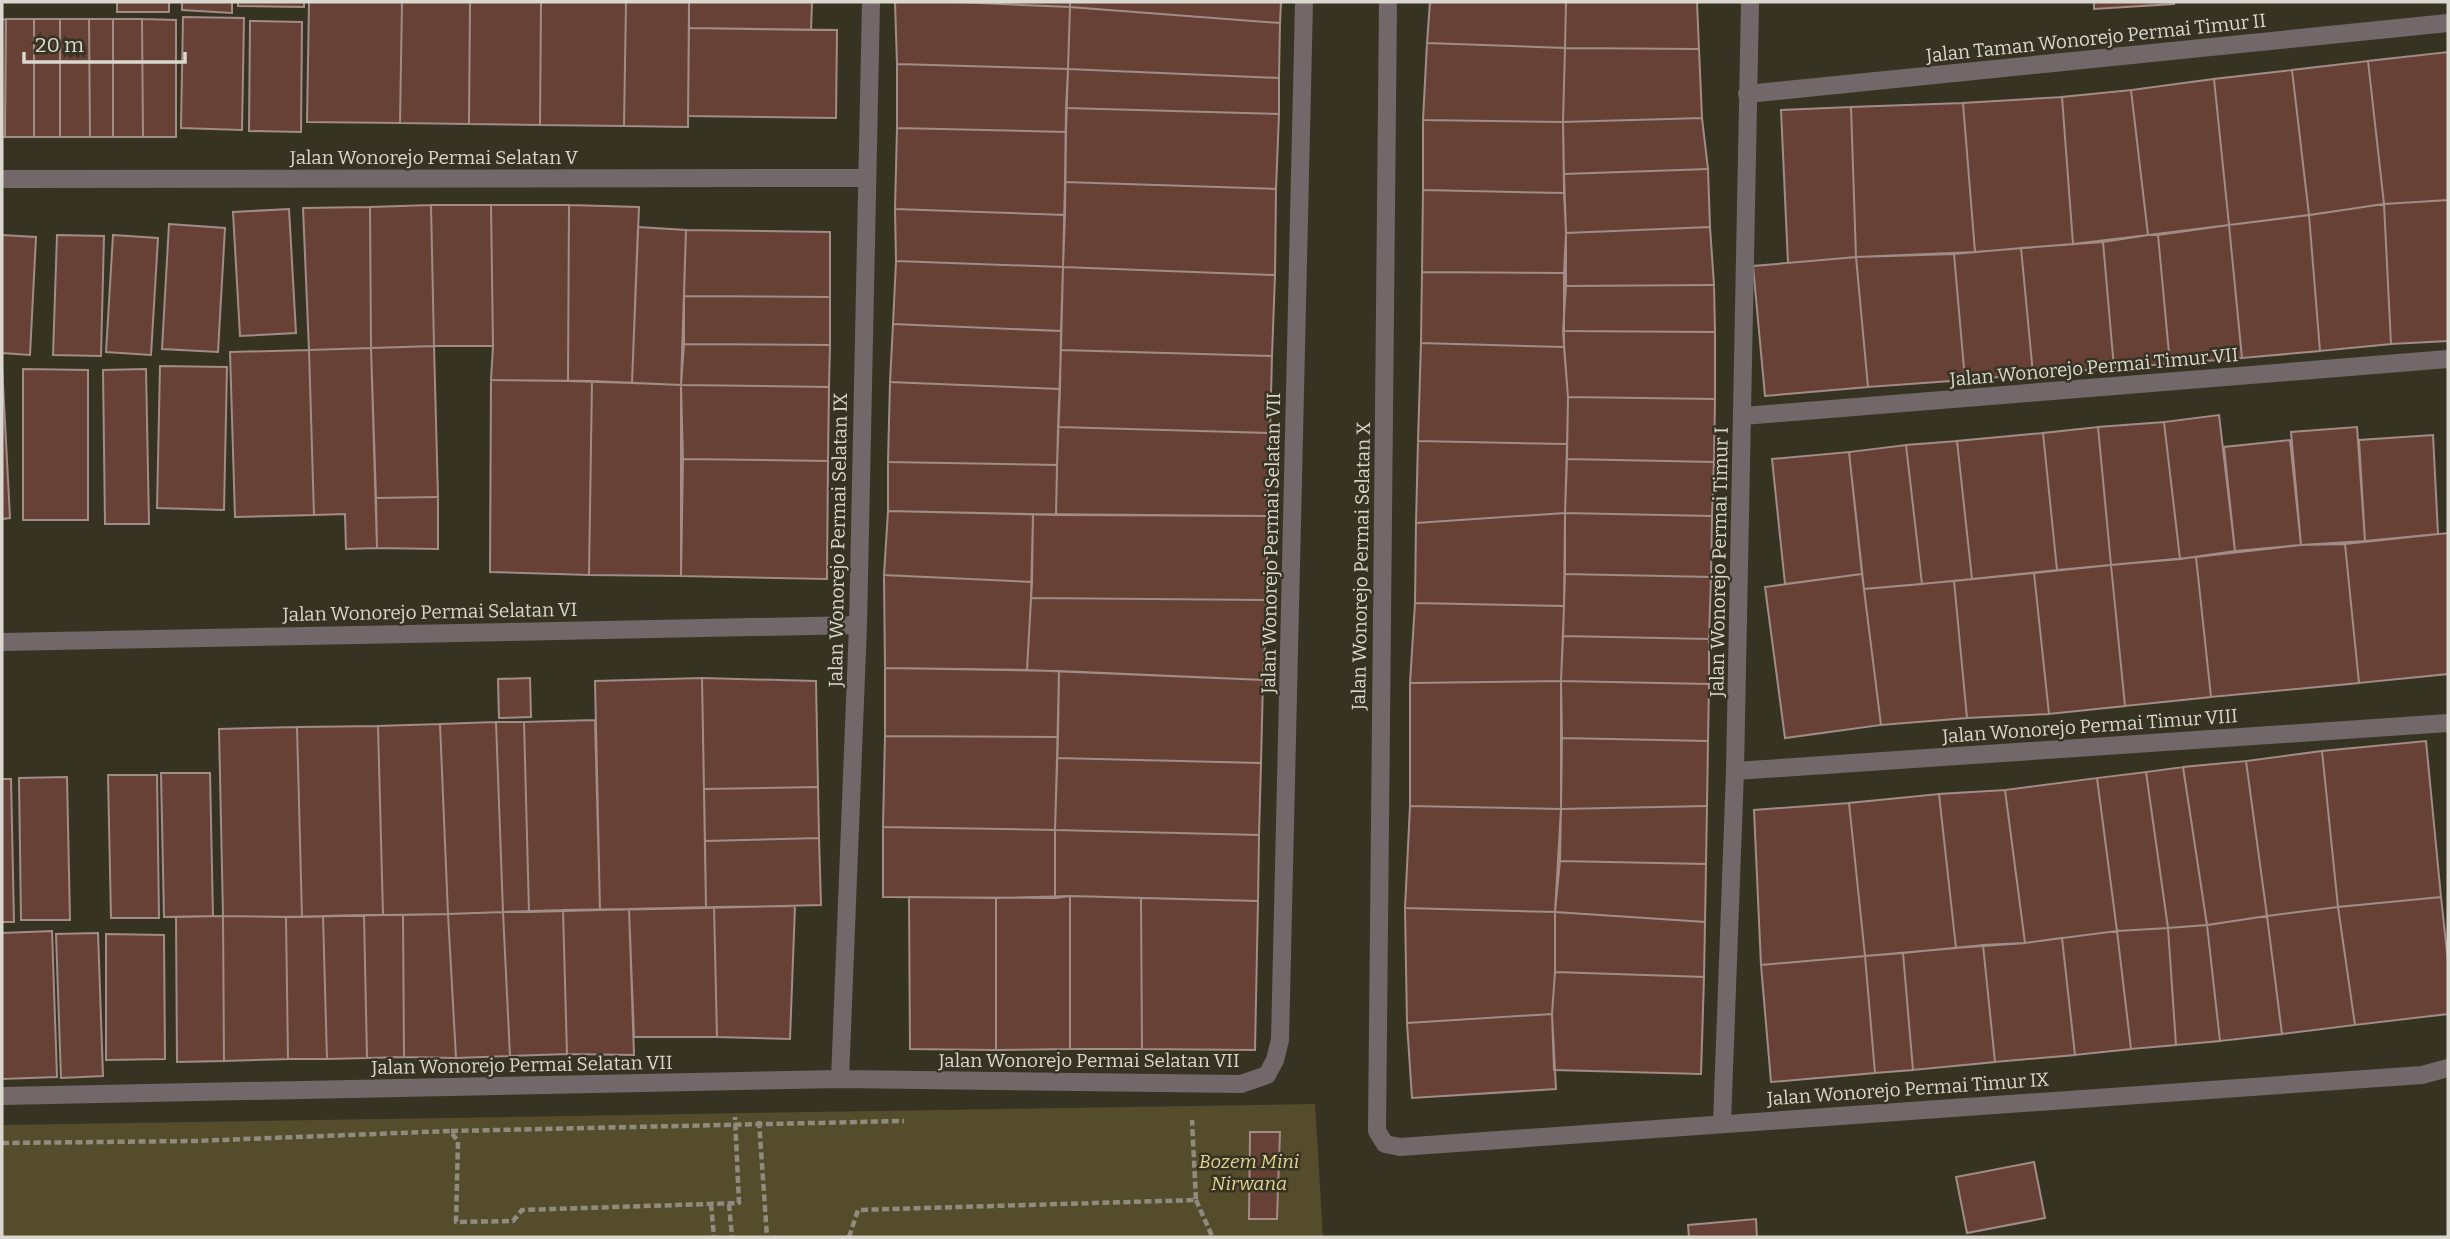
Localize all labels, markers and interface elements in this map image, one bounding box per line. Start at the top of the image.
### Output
street label: Jalan Taman Wonorejo Permai Timur II [1924,9,2267,67]
scale bar [24,21,186,65]
text: 20 m [35,32,84,58]
street label: Jalan Wonorejo Permai Selatan V [289,146,579,169]
street label: Jalan Wonorejo Permai Timur VII [1948,343,2239,391]
street label: Jalan Wonorejo Permai Selatan VII [1257,392,1285,695]
street label: Jalan Wonorejo Permai Selatan IX [824,393,852,688]
street label: Jalan Wonorejo Permai Selatan X [1347,422,1375,711]
street label: Jalan Wonorejo Permai Timur I [1705,427,1733,698]
street label: Jalan Wonorejo Permai Selatan VI [282,598,577,626]
street label: Jalan Wonorejo Permai Timur VIII [1940,704,2239,748]
street label: Jalan Wonorejo Permai Selatan VII [937,1049,1240,1072]
street label: Jalan Wonorejo Permai Selatan VII [370,1051,673,1079]
street label: Jalan Wonorejo Permai Timur IX [1765,1068,2050,1110]
park label: Bozem Mini Nirwana [1199,1150,1299,1195]

